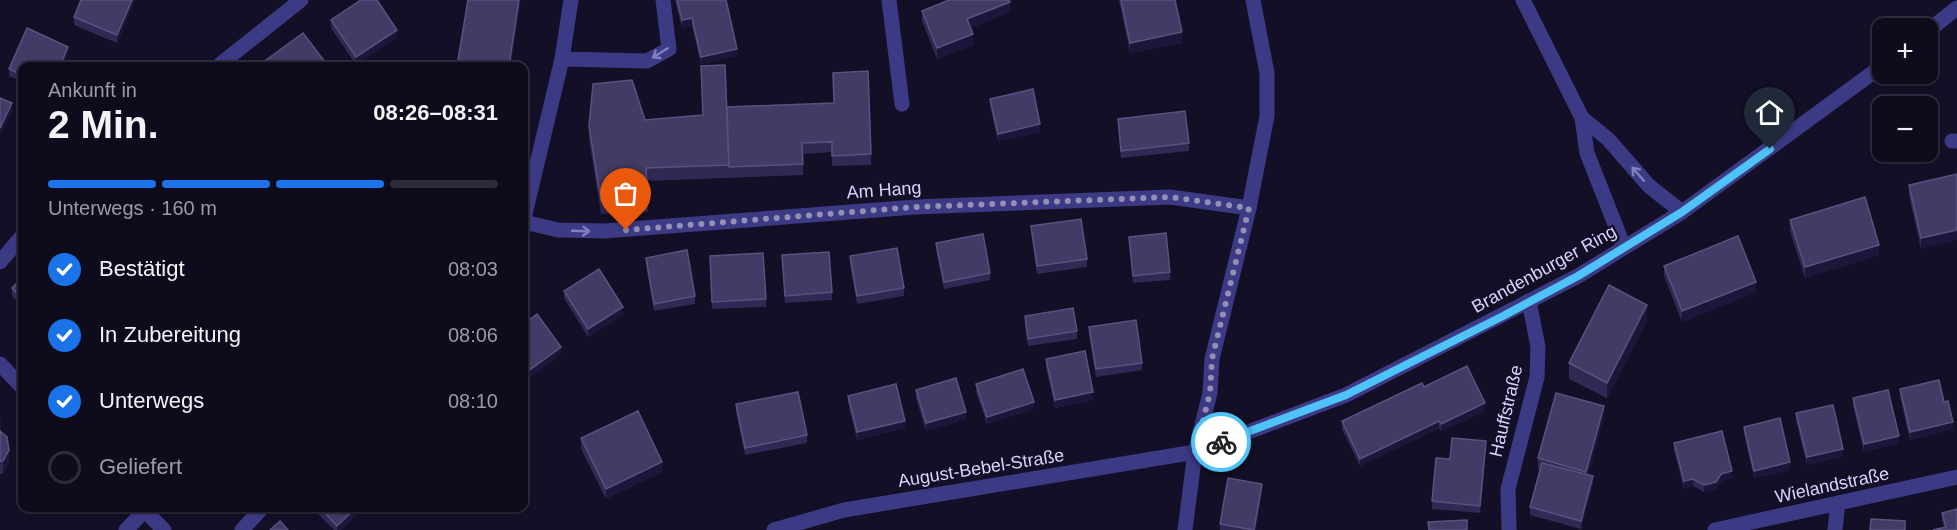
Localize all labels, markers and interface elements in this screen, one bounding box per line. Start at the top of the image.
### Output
map controls [1872,18,1938,162]
button: + [1872,18,1938,84]
one-way arrow [652,46,669,59]
text: Ankunft in [48,79,137,101]
pin [1744,87,1795,149]
icon: home [1753,96,1786,129]
button: − [1872,96,1938,162]
text: 08:26–08:31 [373,100,498,125]
text: 2 Min. [48,103,159,146]
one-way arrow [1631,167,1645,182]
pin [600,168,651,230]
icon: bag [609,177,642,210]
street label: Am Hang [846,177,922,203]
text: Unterwegs · 160 m [48,197,217,219]
street label: Brandenburger Ring [1468,221,1620,317]
one-way arrow [571,225,591,236]
icon: check [48,253,81,286]
text: Bestätigt [99,256,185,281]
text: 08:03 [448,258,498,280]
icon: check [48,319,81,352]
text: In Zubereitung [99,322,241,347]
text: 08:06 [448,324,498,346]
street label: Hauffstraße [1486,363,1526,459]
icon: check [48,385,81,418]
text: Unterwegs [99,388,204,413]
text: 08:10 [448,390,498,412]
courier [1191,412,1251,472]
icon: bike [1205,426,1238,459]
street label: August-Bebel-Straße [896,445,1066,491]
text: Geliefert [99,454,182,479]
street label: Wielandstraße [1773,463,1891,507]

